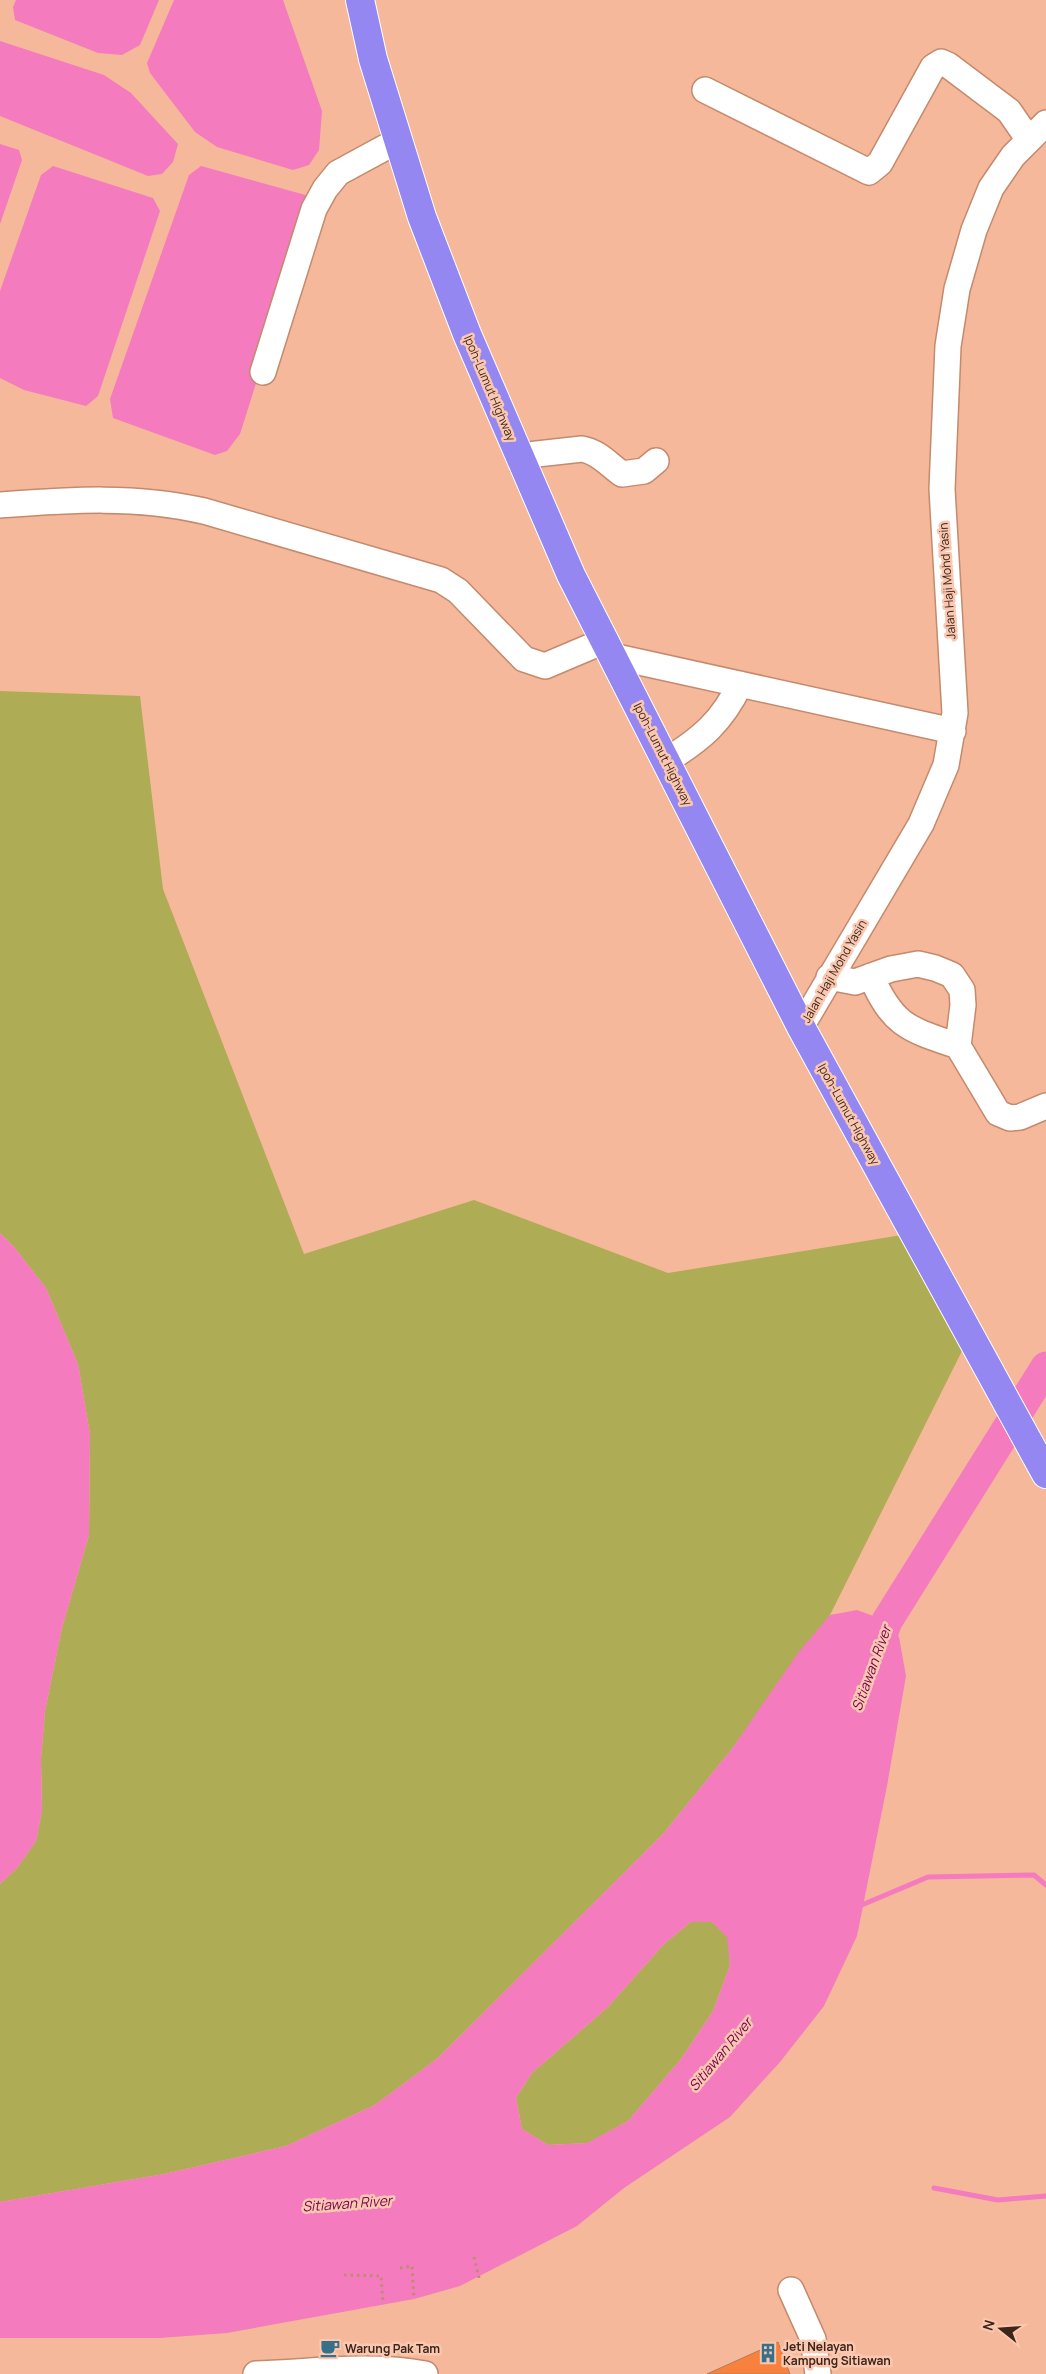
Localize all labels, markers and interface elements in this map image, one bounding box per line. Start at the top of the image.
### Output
street label: Ipoh-Lumut Highway [460,332,520,444]
street label: Jalan Haji Mohd Yasin [934,522,960,640]
street label: Ipoh-Lumut Highway [630,699,697,809]
street label: Jalan Haji Mohd Yasin [797,916,871,1026]
street label: Ipoh-Lumut Highway [814,1060,884,1168]
water label: Sitiawan River [847,1621,896,1713]
water label: Sitiawan River [684,2012,757,2094]
water label: Sitiawan River [302,2190,394,2216]
north arrow [976,2304,1026,2354]
text: N [978,2317,999,2333]
cafe icon: Warung Pak Tam [319,2337,341,2359]
place label: Jeti Nelayan Kampung Sitiawan [783,2338,891,2369]
place label: Warung Pak Tam [345,2340,440,2357]
building icon: Jeti Nelayan Kampung Sitiawan [757,2342,779,2364]

